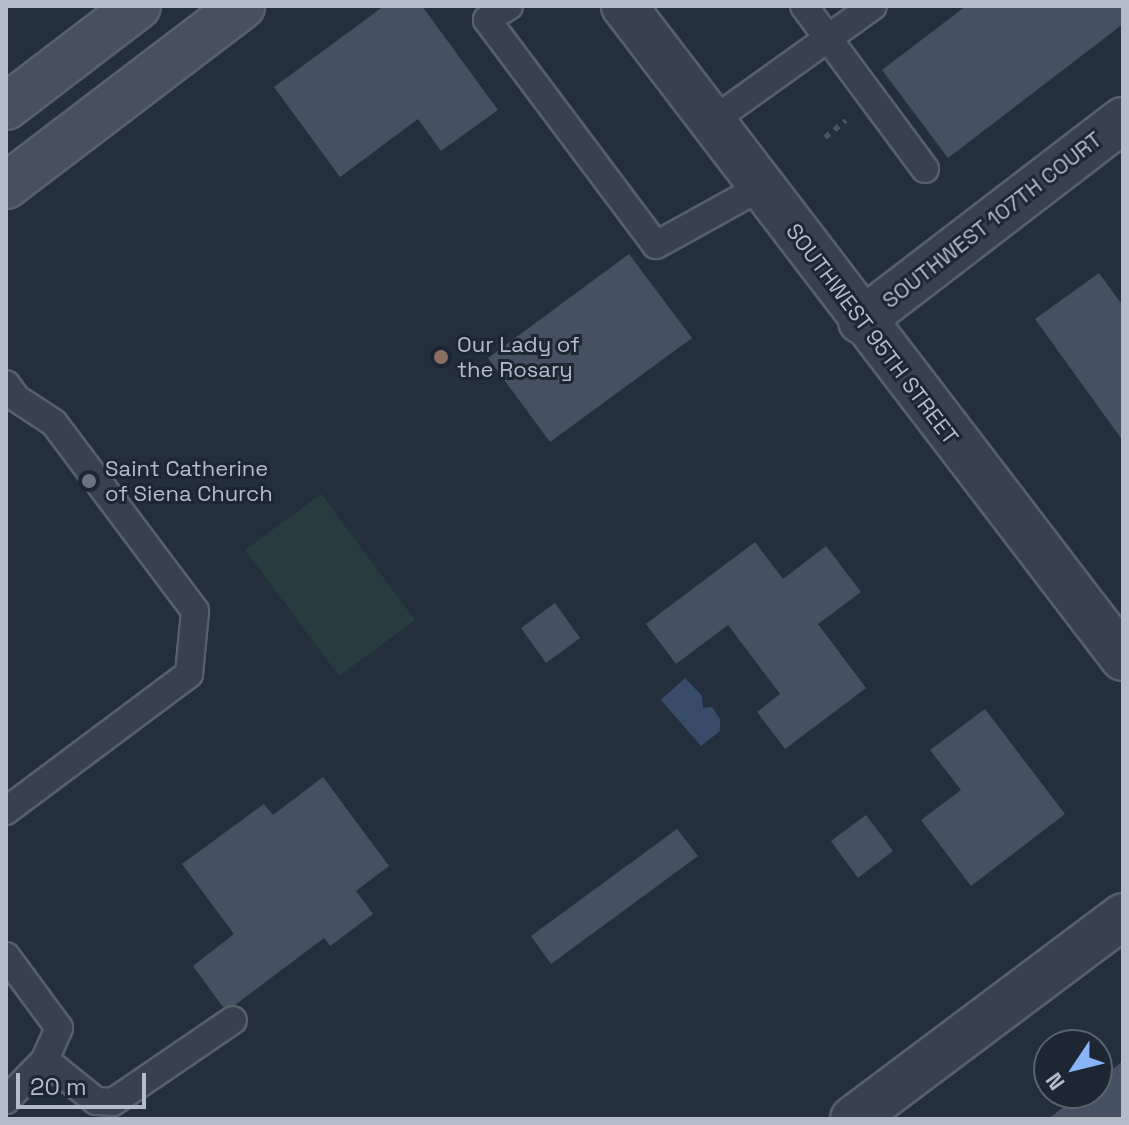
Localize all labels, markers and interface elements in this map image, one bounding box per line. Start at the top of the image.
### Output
street label: SOUTHWEST 107TH COURT [877,126,1107,314]
street label: SOUTHWEST 95TH STREET [780,218,964,450]
place label: Our Lady of the Rosary [457,331,580,382]
marker: Our Lady of the Rosary [432,348,450,366]
place label: Saint Catherine of Siena Church [105,455,273,506]
marker: Saint Catherine of Siena Church [80,472,98,490]
north arrow [1033,1029,1113,1109]
scale bar [20,1057,150,1107]
text: N [1039,1068,1071,1096]
text: 20 m [30,1071,87,1102]

